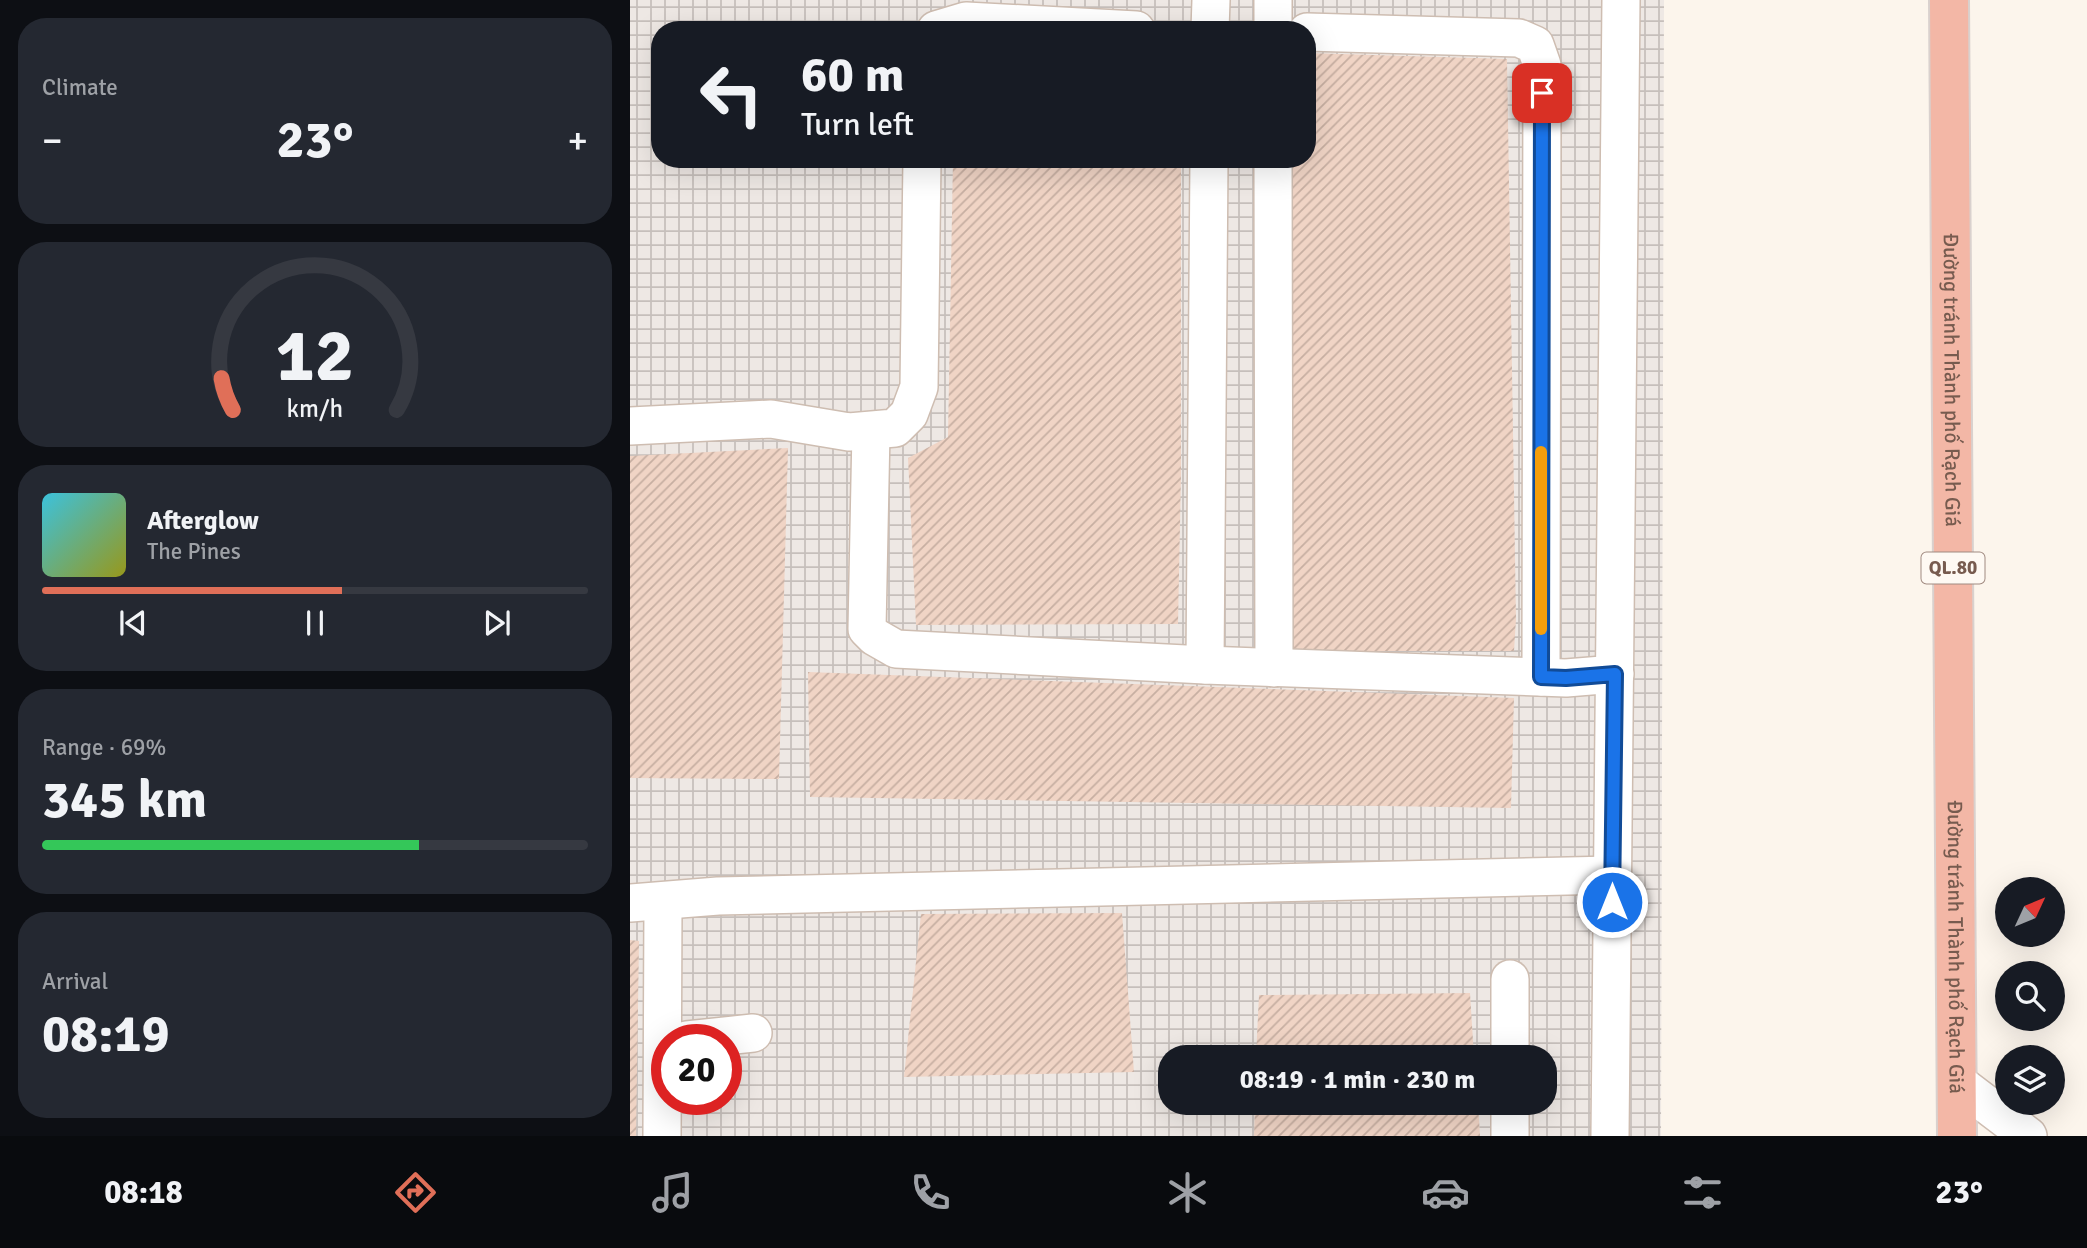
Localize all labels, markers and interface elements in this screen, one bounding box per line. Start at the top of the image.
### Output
text: 60 m [801,45,904,105]
icon: left [686,49,777,140]
pin [1512,63,1572,123]
text: Climate [42,73,118,102]
icon: arrive [1523,74,1561,112]
text: Turn left [801,105,914,144]
text: 23° [277,108,353,172]
text: − [42,117,63,164]
text: + [567,117,588,164]
street label: Đường tránh Thành phố Rạch Giá [1938,233,1966,527]
text: 12 [276,313,354,402]
text: km/h [287,393,343,424]
text: Afterglow [147,505,259,537]
text: The Pines [147,537,241,566]
road number: QL.80 [1922,552,1984,583]
icon: previous [114,604,152,642]
icon: pause [296,604,334,642]
icon: next [478,604,516,642]
text: Range · 69% [42,733,166,762]
text: 345 km [42,768,207,832]
street label: Đường tránh Thành phố Rạch Giá [1942,800,1970,1094]
position arrow [1575,865,1649,939]
north arrow [1995,877,2065,947]
map controls [1995,877,2065,1115]
button: search [1995,961,2065,1031]
text: Arrival [42,967,108,996]
text: 08:19 [42,1002,170,1066]
speed limit sign: 20 [651,1024,742,1115]
button: layers [1995,1045,2065,1115]
text: 08:19 · 1 min · 230 m [1240,1064,1475,1096]
icon: directions [391,1168,440,1217]
icon: music [648,1168,697,1217]
icon: phone [906,1168,955,1217]
icon: climate [1163,1168,1212,1217]
icon: car [1421,1168,1470,1217]
icon: filters [1678,1168,1727,1217]
text: 08:18 [104,1173,183,1212]
text: 23° [1935,1173,1983,1212]

